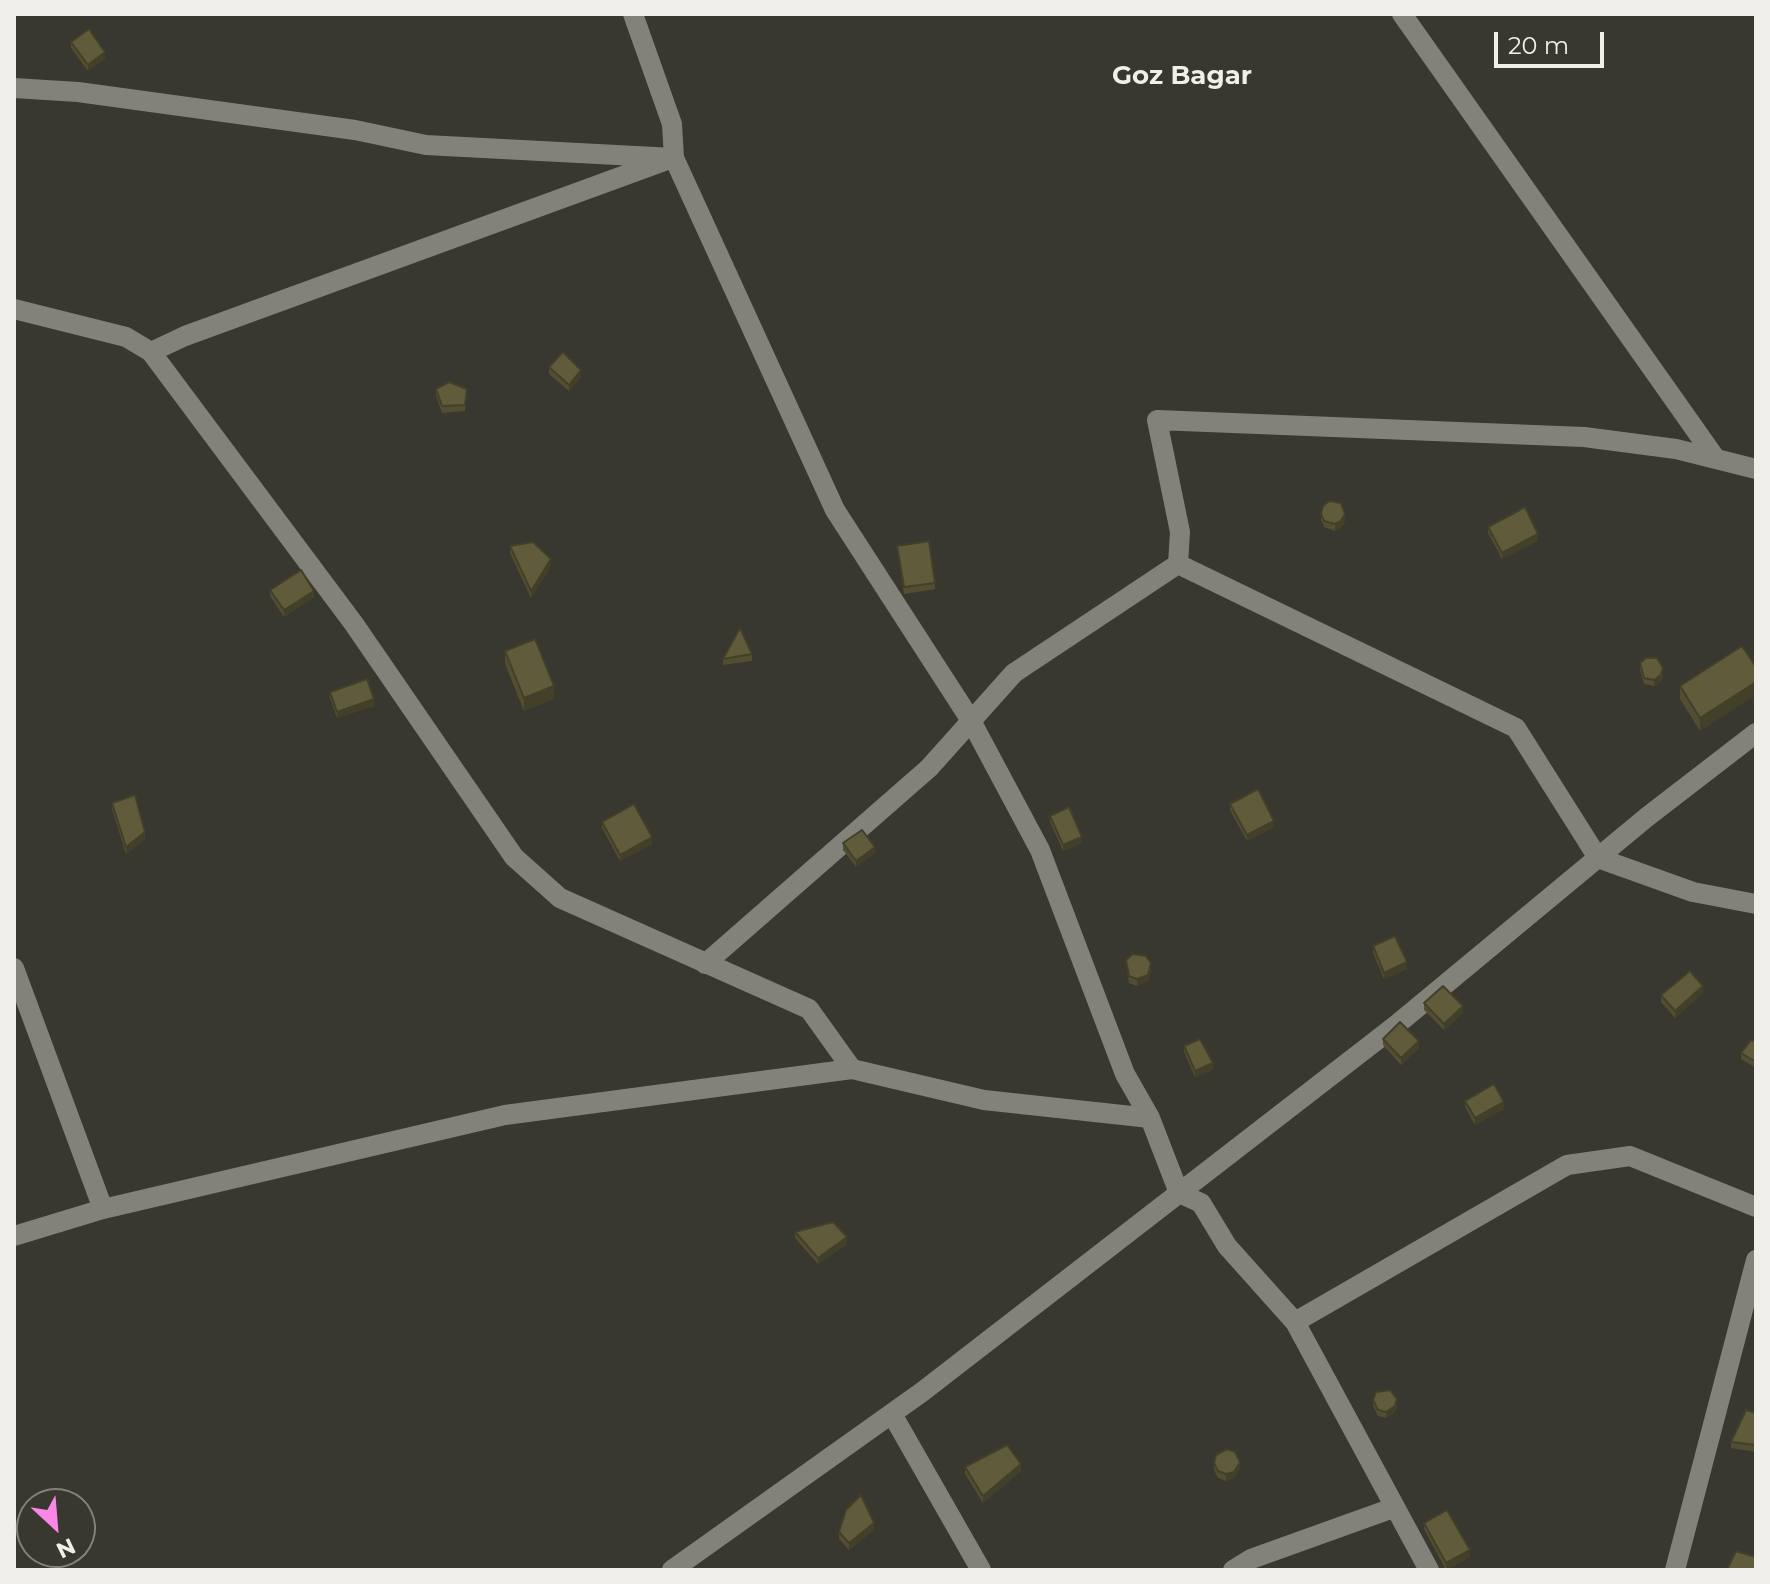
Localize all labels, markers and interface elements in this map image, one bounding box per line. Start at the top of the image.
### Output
scale bar [1498,16,1608,66]
text: 20 m [1508,31,1569,60]
district label: Goz Bagar [1112,60,1252,92]
north arrow [16,1488,96,1568]
text: N [52,1532,80,1564]

